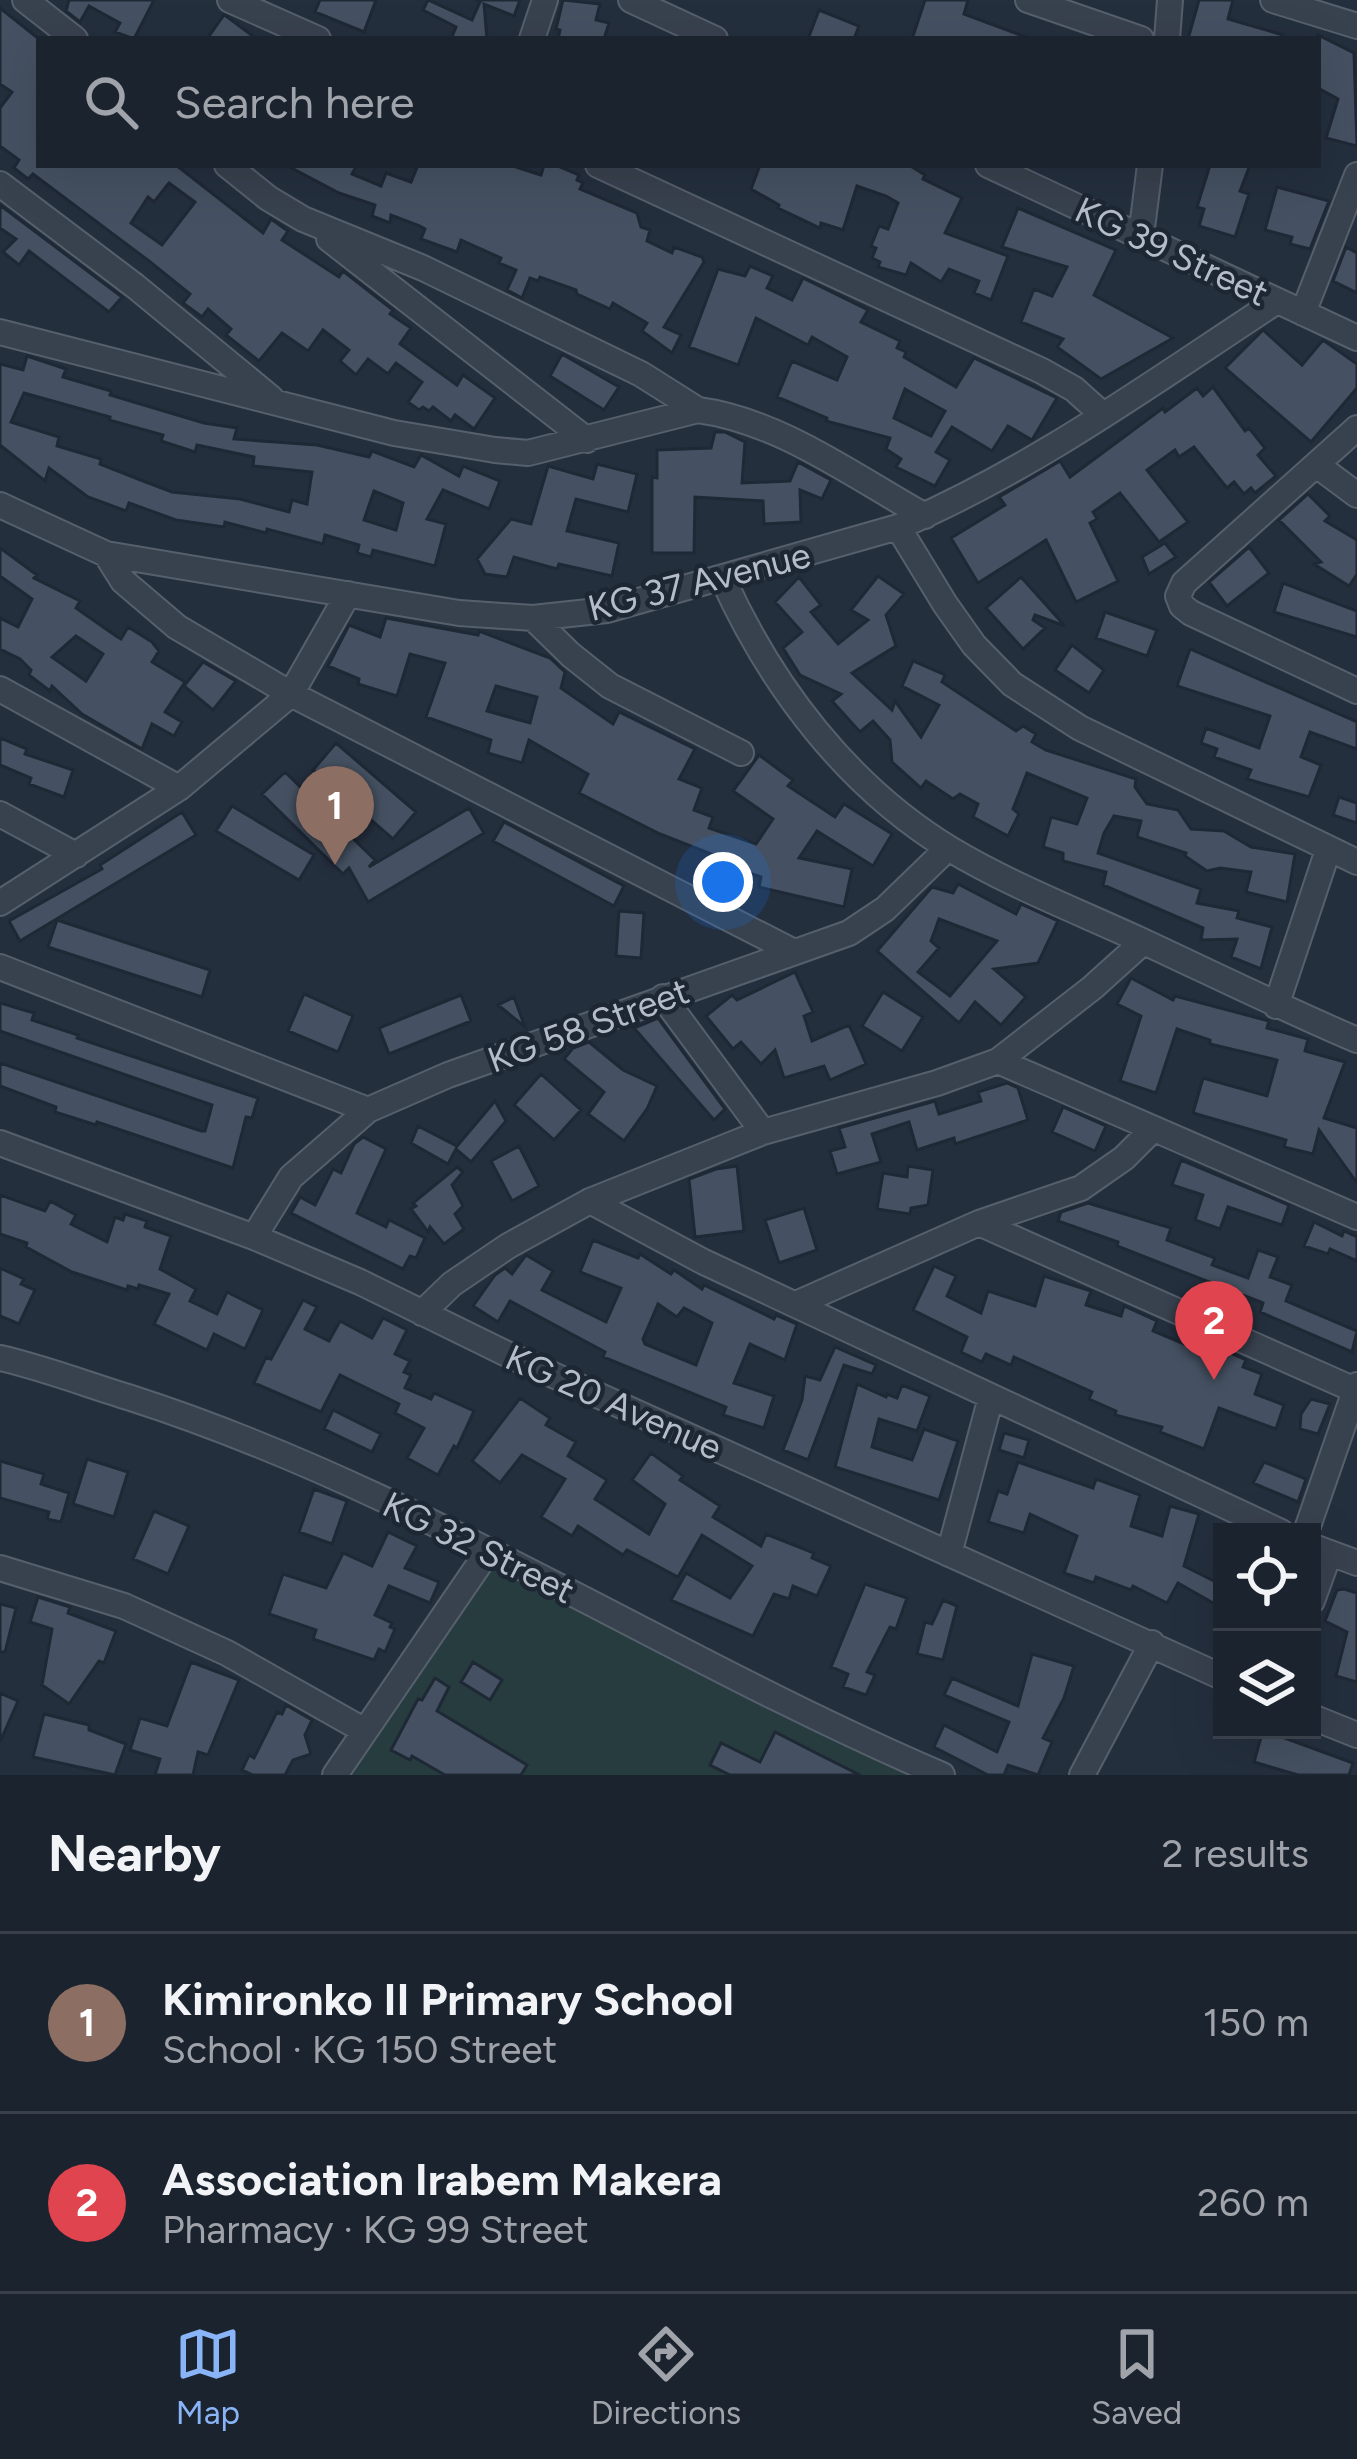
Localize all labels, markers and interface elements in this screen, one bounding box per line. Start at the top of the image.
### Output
search box [36,36,1321,168]
icon: search [78,69,144,135]
text: Search here [174,75,414,129]
street label: KG 39 Street [1069,188,1275,315]
street label: KG 37 Avenue [583,533,815,630]
pin: 1 [296,766,374,865]
your location [693,852,753,912]
street label: KG 58 Street [482,969,695,1082]
pin: 2 [1175,1281,1253,1380]
street label: KG 20 Avenue [499,1336,729,1469]
street label: KG 32 Street [376,1483,582,1612]
map controls [1213,1523,1321,1739]
button: locate [1213,1523,1321,1631]
button: layers [1213,1631,1321,1739]
text: Nearby [48,1823,221,1884]
text: 2 results [1162,1830,1309,1877]
text: Kimironko II Primary School [162,1972,734,2026]
text: 1 [79,1999,95,2046]
text: 150 m [1203,1999,1309,2046]
text: School · KG 150 Street [162,2026,557,2073]
text: Association Irabem Makera [162,2152,722,2206]
text: 2 [76,2179,98,2226]
text: 260 m [1197,2179,1309,2226]
text: Pharmacy · KG 99 Street [162,2206,589,2253]
tab: Map [175,2321,241,2432]
tab: Directions [591,2321,741,2432]
tab: Saved [1091,2321,1182,2432]

